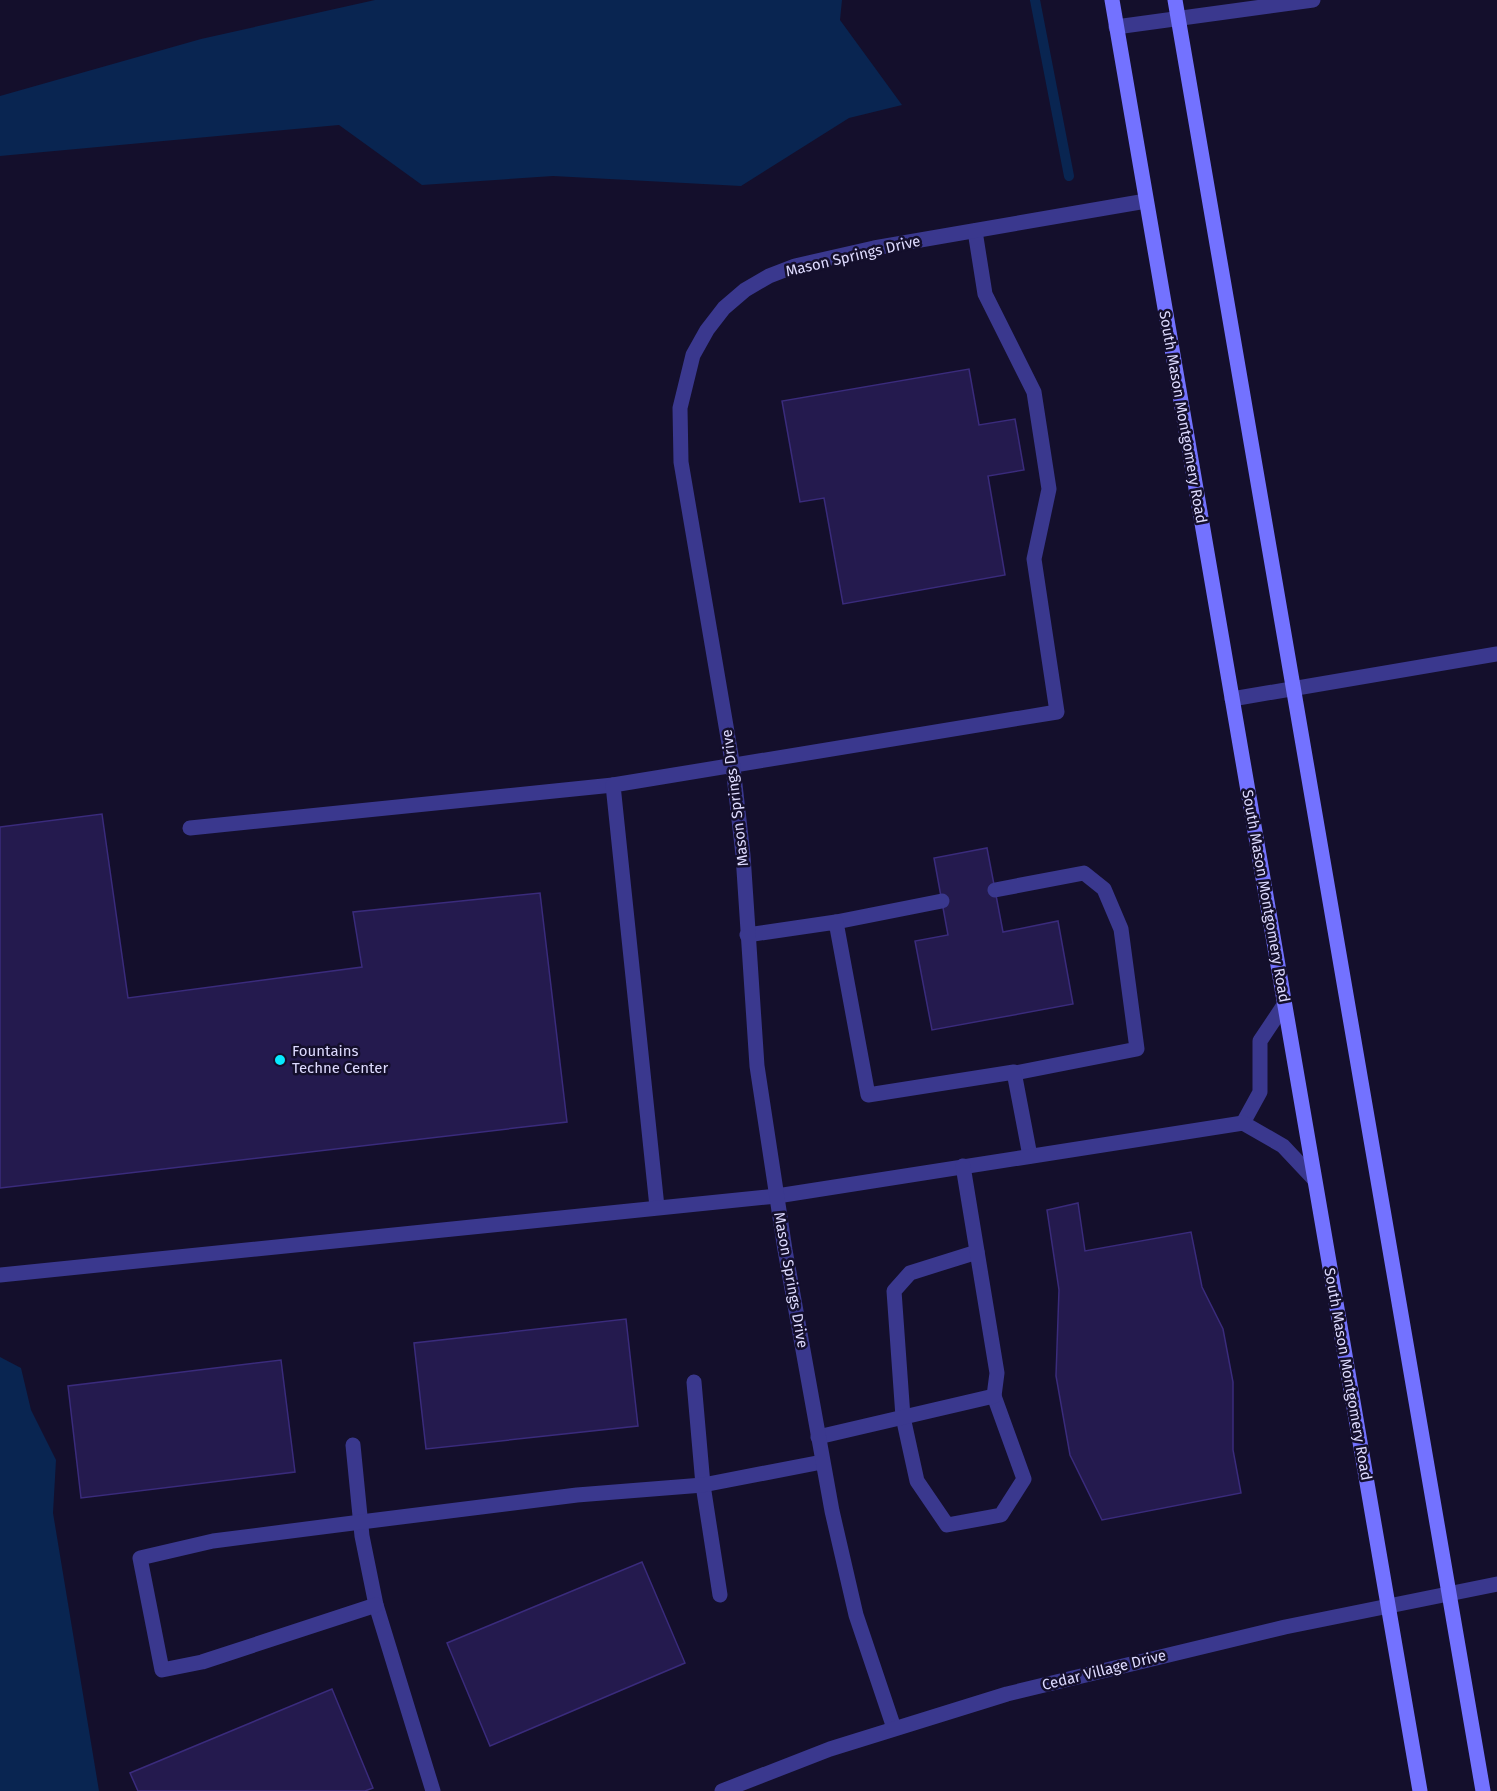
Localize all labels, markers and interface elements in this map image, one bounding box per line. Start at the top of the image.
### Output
street label: Mason Springs Drive [784,232,922,280]
street label: South Mason Montgomery Road [1155,309,1211,525]
street label: Mason Springs Drive [718,728,752,868]
street label: South Mason Montgomery Road [1238,788,1294,1004]
place label: Fountains Techne Center [292,1042,388,1077]
marker: Fountains Techne Center [273,1053,287,1067]
street label: Mason Springs Drive [770,1211,812,1349]
street label: South Mason Montgomery Road [1320,1266,1376,1482]
street label: Cedar Village Drive [1040,1646,1168,1694]

